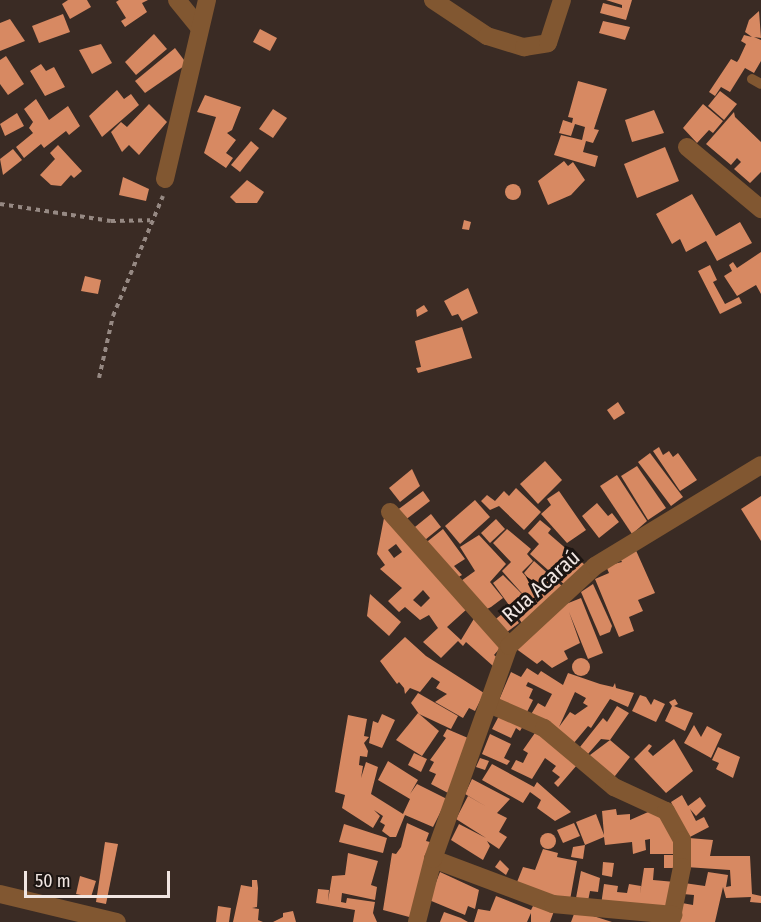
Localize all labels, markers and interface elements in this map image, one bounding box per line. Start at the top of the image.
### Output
street label: Rua Acaraú [497,545,585,627]
scale bar [27,859,172,897]
text: 50 m [35,870,71,892]

